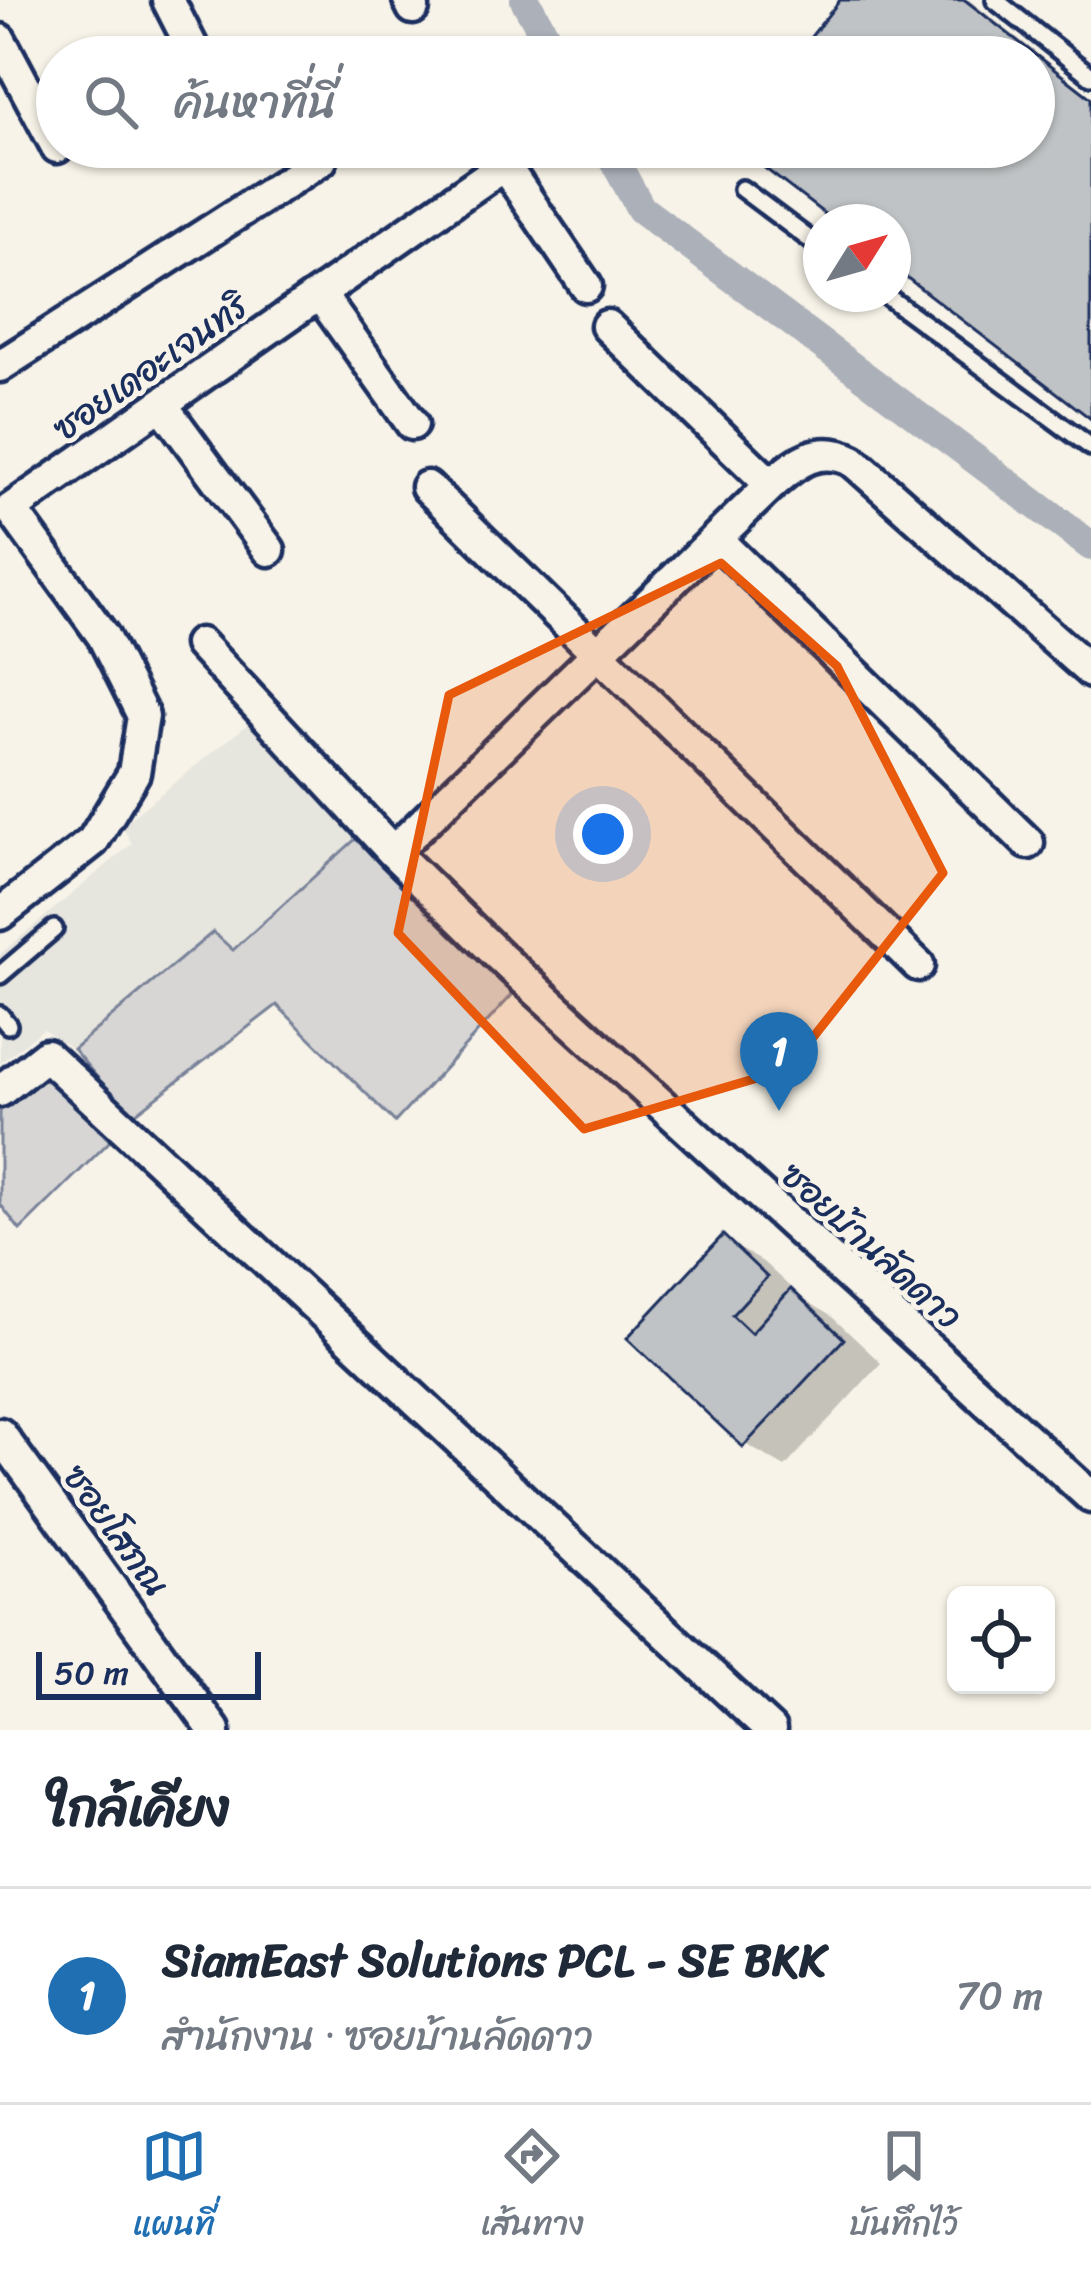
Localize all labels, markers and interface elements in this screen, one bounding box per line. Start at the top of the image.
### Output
search box [36,36,1055,168]
text: ค้นหาที่นี่ [174,62,337,142]
icon: search [78,69,144,135]
north arrow [803,204,911,312]
street label: ซอยเดอะเจนทริ [39,275,263,458]
your location [573,804,633,864]
pin: 1 [740,1012,818,1111]
street label: ซอยบ้านลัดดาว [765,1146,978,1346]
street label: ซอยโสภณ [46,1450,187,1611]
map controls [947,1586,1055,1694]
button: locate [947,1586,1055,1694]
text: 50 m [54,1644,129,1702]
scale bar [36,1646,261,1699]
text: ใกล้เคียง [48,1763,229,1853]
text: SiamEast Solutions PCL - SE BKK [162,1921,826,2001]
text: 1 [79,1961,95,2030]
text: 70 m [956,1961,1043,2030]
text: สำนักงาน · ซอยบ้านลัดดาว [162,2001,593,2070]
tab: แผนที่ [133,2123,215,2253]
tab: เส้นทาง [481,2123,584,2253]
tab: บันทึกไว้ [850,2123,958,2253]

